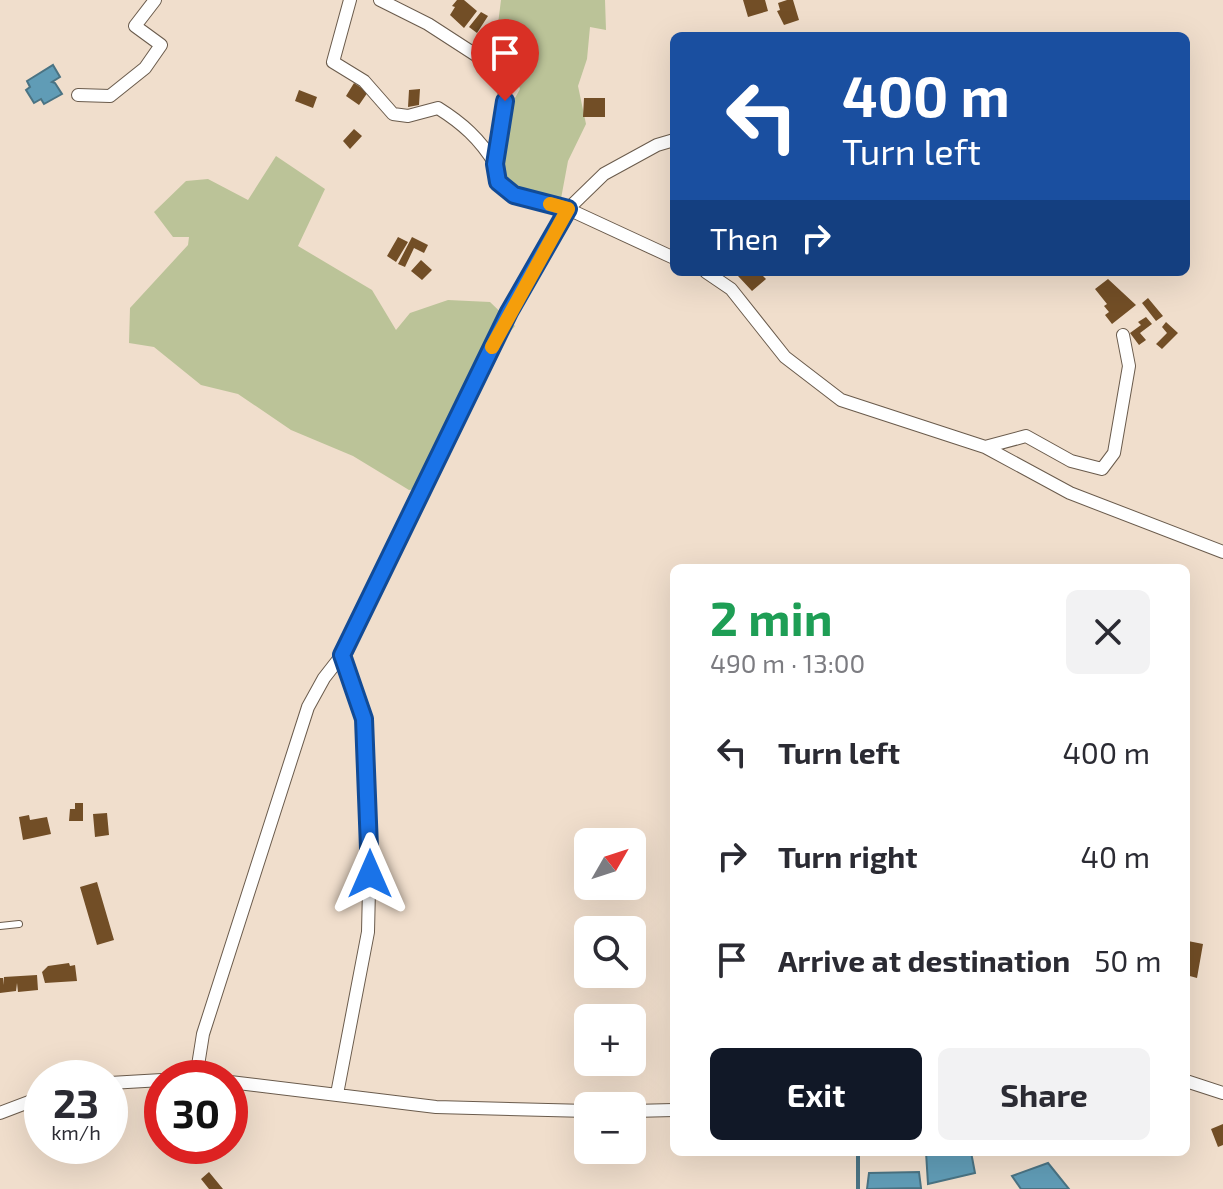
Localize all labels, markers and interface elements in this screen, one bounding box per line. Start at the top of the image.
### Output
pin [471,19,539,101]
icon: arrive [483,31,527,75]
text: 400 m [842,61,1010,128]
icon: left [710,64,814,168]
text: Turn left [842,129,981,172]
icon: right [794,216,838,260]
text: Then [710,220,778,256]
text: 2 min [710,588,833,646]
button: close [1066,590,1150,674]
text: 490 m · 13:00 [710,647,865,678]
icon: left [710,730,754,774]
text: Turn left [778,734,900,770]
text: 400 m [1062,734,1150,770]
north arrow [574,828,646,900]
map controls [574,828,646,1164]
position arrow [328,832,412,916]
icon: right [710,834,754,878]
text: Turn right [778,838,918,874]
text: 40 m [1080,838,1150,874]
button: search [574,916,646,988]
icon: arrive [710,938,754,982]
text: Arrive at destination [778,942,1070,978]
text: 50 m [1094,942,1161,978]
button: + [574,1004,646,1076]
button: Exit [710,1048,922,1140]
button: Share [938,1048,1150,1140]
speed limit sign: 30 [144,1060,248,1164]
text: 23 [53,1078,99,1126]
button: − [574,1092,646,1164]
text: km/h [51,1120,101,1144]

